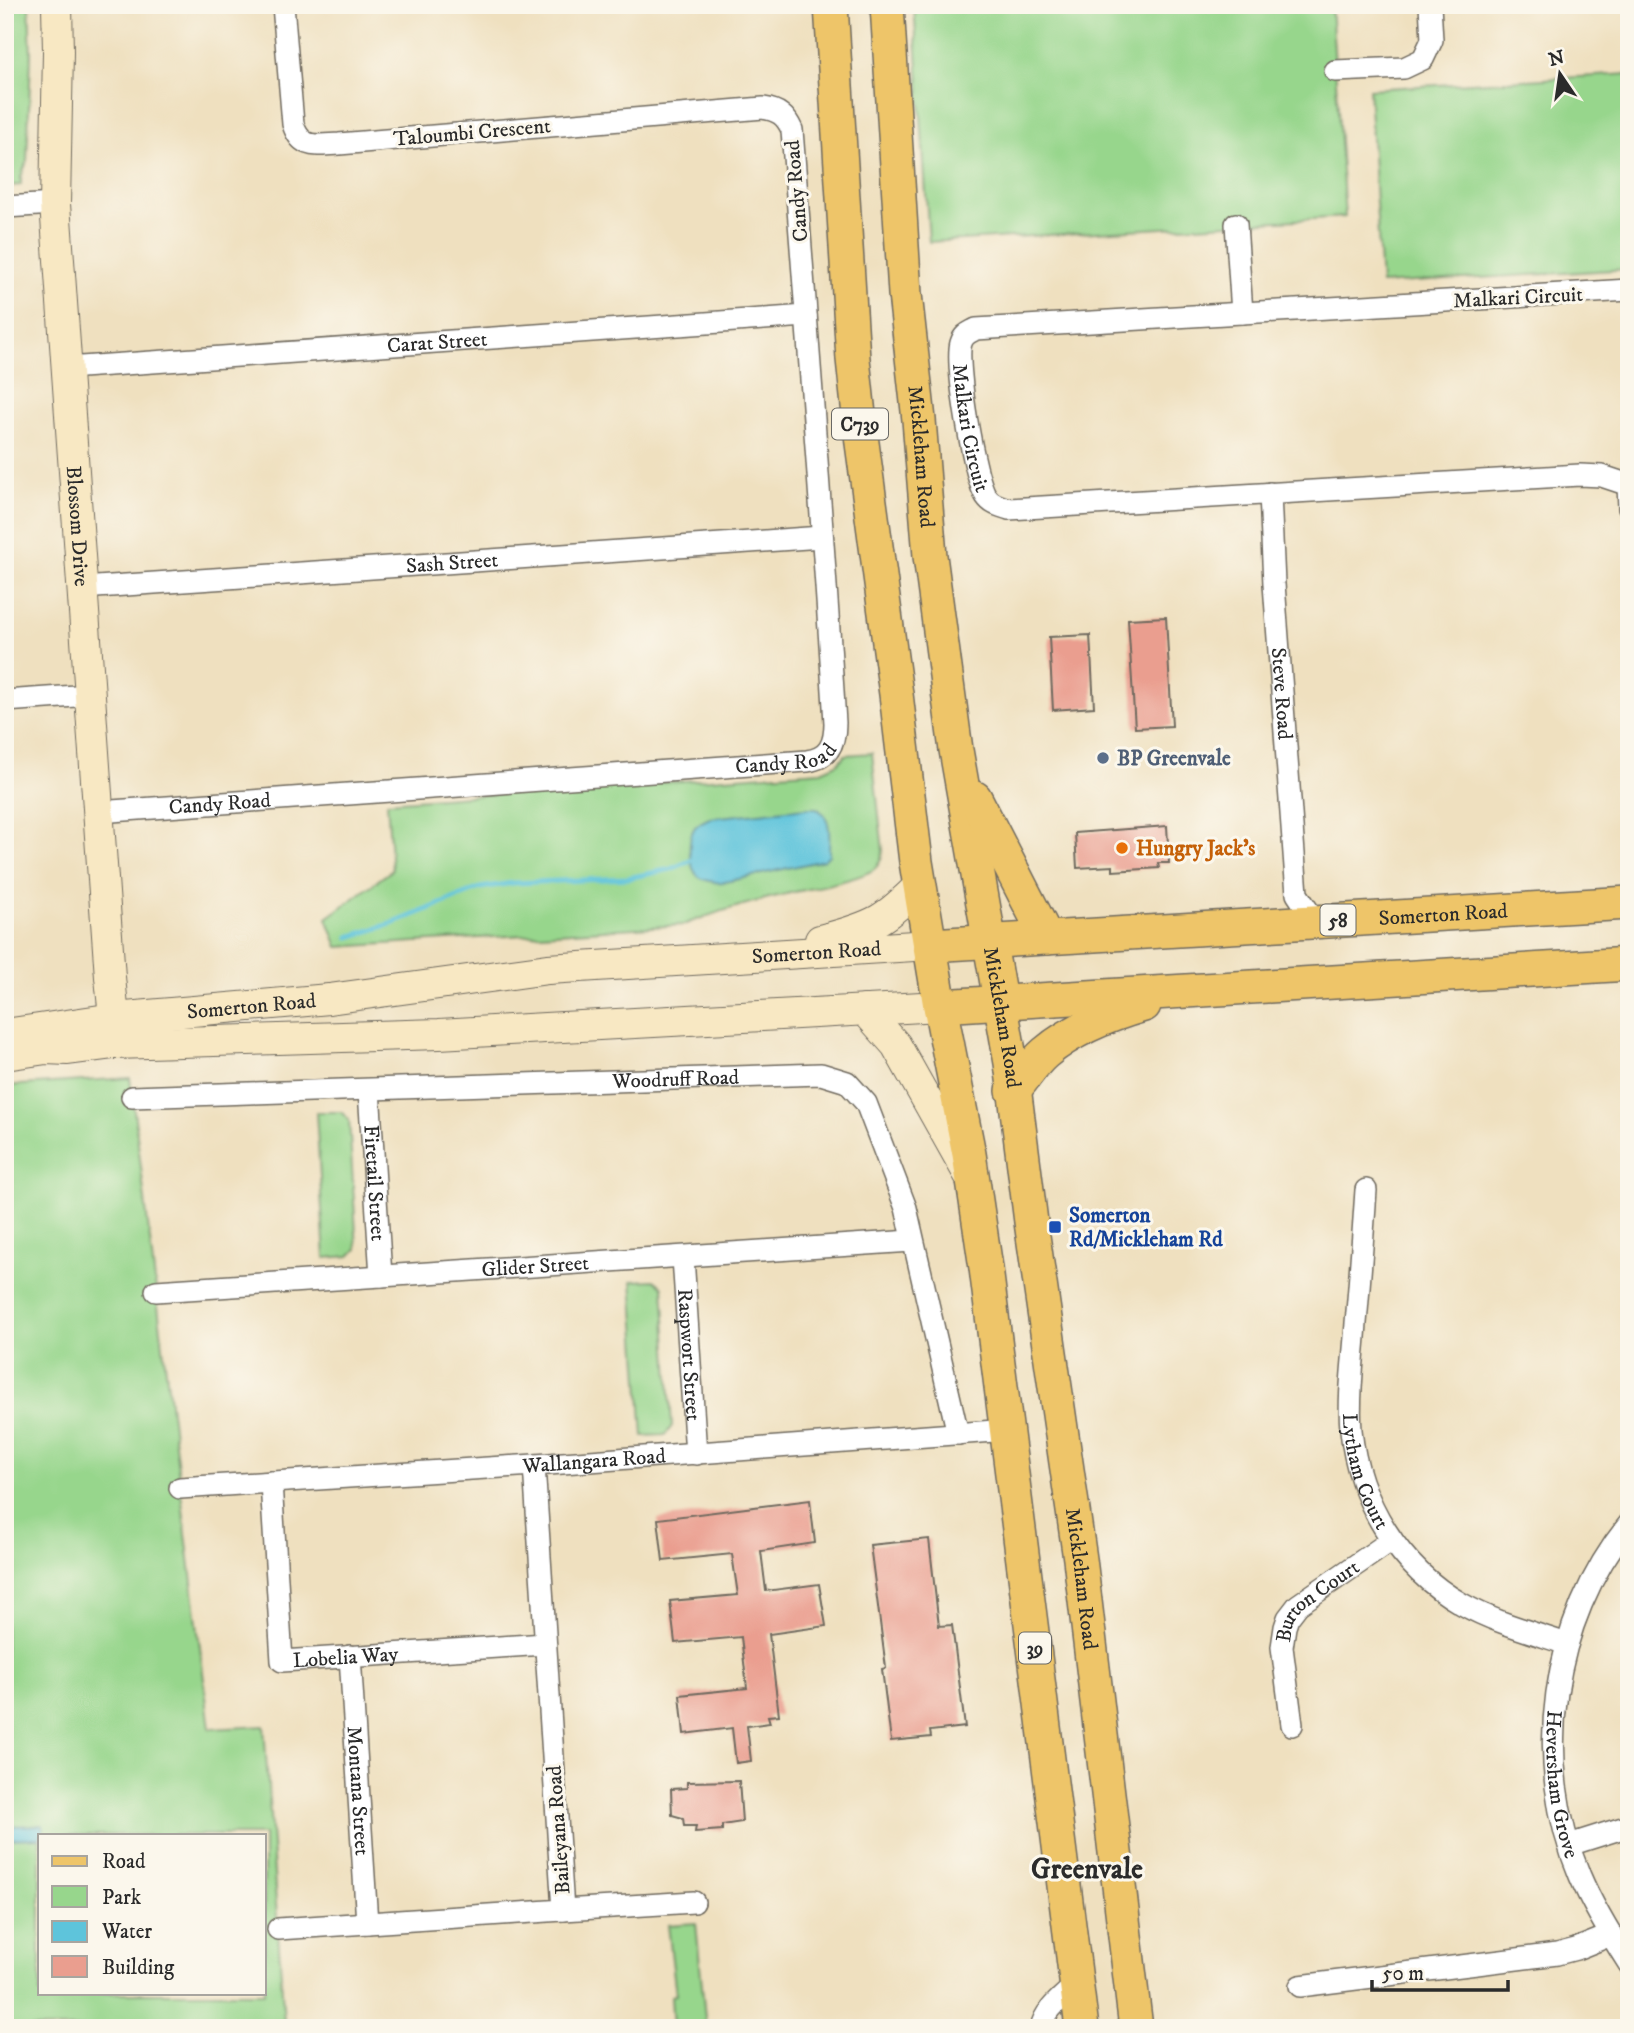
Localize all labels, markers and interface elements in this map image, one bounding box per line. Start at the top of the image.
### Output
north arrow [1526,38,1596,108]
text: N [1546,46,1567,72]
street label: Taloumbi Crescent [392,113,552,153]
street label: Candy Road [780,138,814,243]
street label: Malkari Circuit [1453,282,1584,314]
street label: Carat Street [386,326,489,359]
street label: Malkari Circuit [946,363,995,496]
street label: Mickleham Road [901,384,940,529]
road number: C739 [832,408,888,440]
street label: Blossom Drive [60,465,94,588]
street label: Sash Street [405,547,499,580]
street label: Steve Road [1265,647,1298,741]
street label: Candy Road [734,738,843,780]
place label: BP Greenvale [1117,746,1231,772]
marker: BP Greenvale [1095,750,1111,766]
street label: Candy Road [168,788,272,821]
place label: Hungry Jack's [1136,836,1255,862]
marker: Hungry Jack's [1114,840,1130,856]
street label: Somerton Road [1378,898,1509,932]
road number: 58 [1320,904,1356,936]
street label: Somerton Road [751,936,882,970]
street label: Mickleham Road [977,945,1026,1090]
street label: Somerton Road [186,988,318,1026]
street label: Woodruff Road [611,1065,740,1095]
street label: Firetail Street [357,1124,391,1242]
place label: Somerton Rd/Mickleham Rd [1069,1203,1223,1253]
marker: Somerton Rd/Mickleham Rd [1047,1219,1063,1235]
street label: Glider Street [481,1250,590,1283]
street label: Raspwort Street [671,1288,706,1422]
street label: Lytham Court [1336,1413,1394,1535]
street label: Wallangara Road [521,1443,667,1480]
street label: Mickleham Road [1059,1506,1103,1652]
street label: Burton Court [1271,1554,1365,1644]
road number: 39 [1019,1632,1051,1664]
street label: Lobelia Way [292,1641,400,1674]
street label: Heversham Grove [1539,1709,1584,1862]
street label: Montana Street [340,1725,375,1857]
street label: Baileyana Road [541,1764,576,1895]
legend [38,1834,266,1994]
text: Road [102,1849,146,1875]
district label: Greenvale [1031,1852,1143,1887]
text: Park [102,1885,142,1911]
text: Water [101,1919,152,1945]
scale bar [1372,1949,1508,1993]
text: Building [102,1955,175,1981]
text: 50 m [1382,1961,1424,1987]

